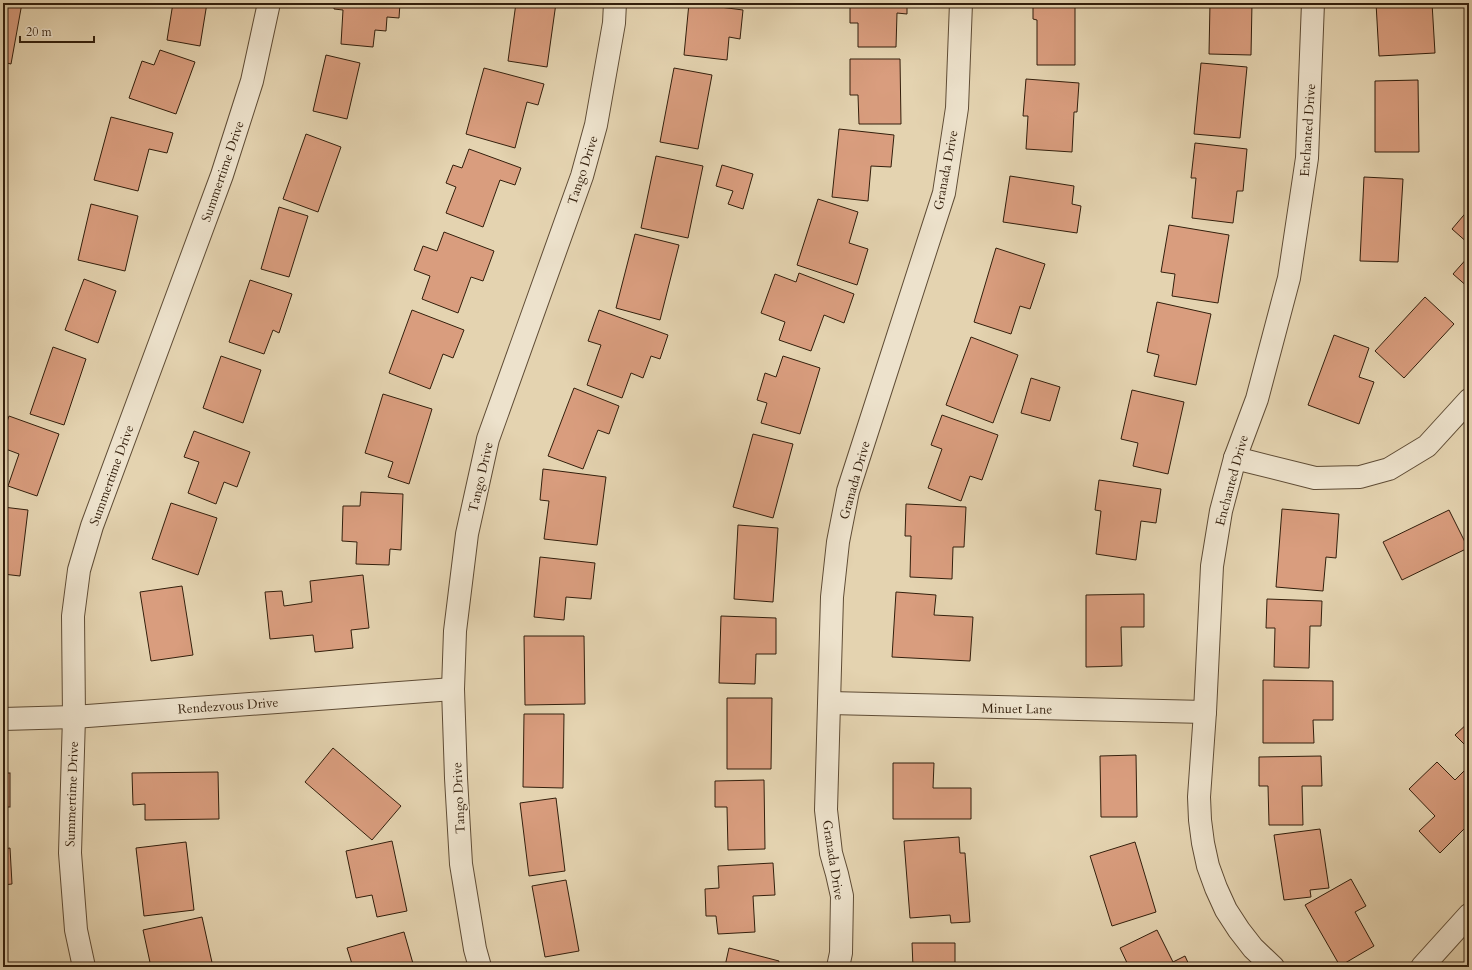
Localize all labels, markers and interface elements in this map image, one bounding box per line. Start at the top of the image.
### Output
scale bar [20,18,94,44]
text: 20 m [26,24,53,40]
street label: Enchanted Drive [1296,83,1320,177]
street label: Summertime Drive [197,118,249,224]
street label: Granada Drive [929,129,963,212]
street label: Tango Drive [563,133,603,207]
street label: Summertime Drive [85,422,139,528]
street label: Enchanted Drive [1211,433,1253,528]
street label: Granada Drive [835,439,875,522]
street label: Tango Drive [464,440,498,514]
street label: Rendezvous Drive [177,693,279,718]
street label: Minuet Lane [981,699,1053,719]
street label: Summertime Drive [61,741,83,847]
street label: Tango Drive [448,762,470,834]
street label: Granada Drive [818,819,848,902]

